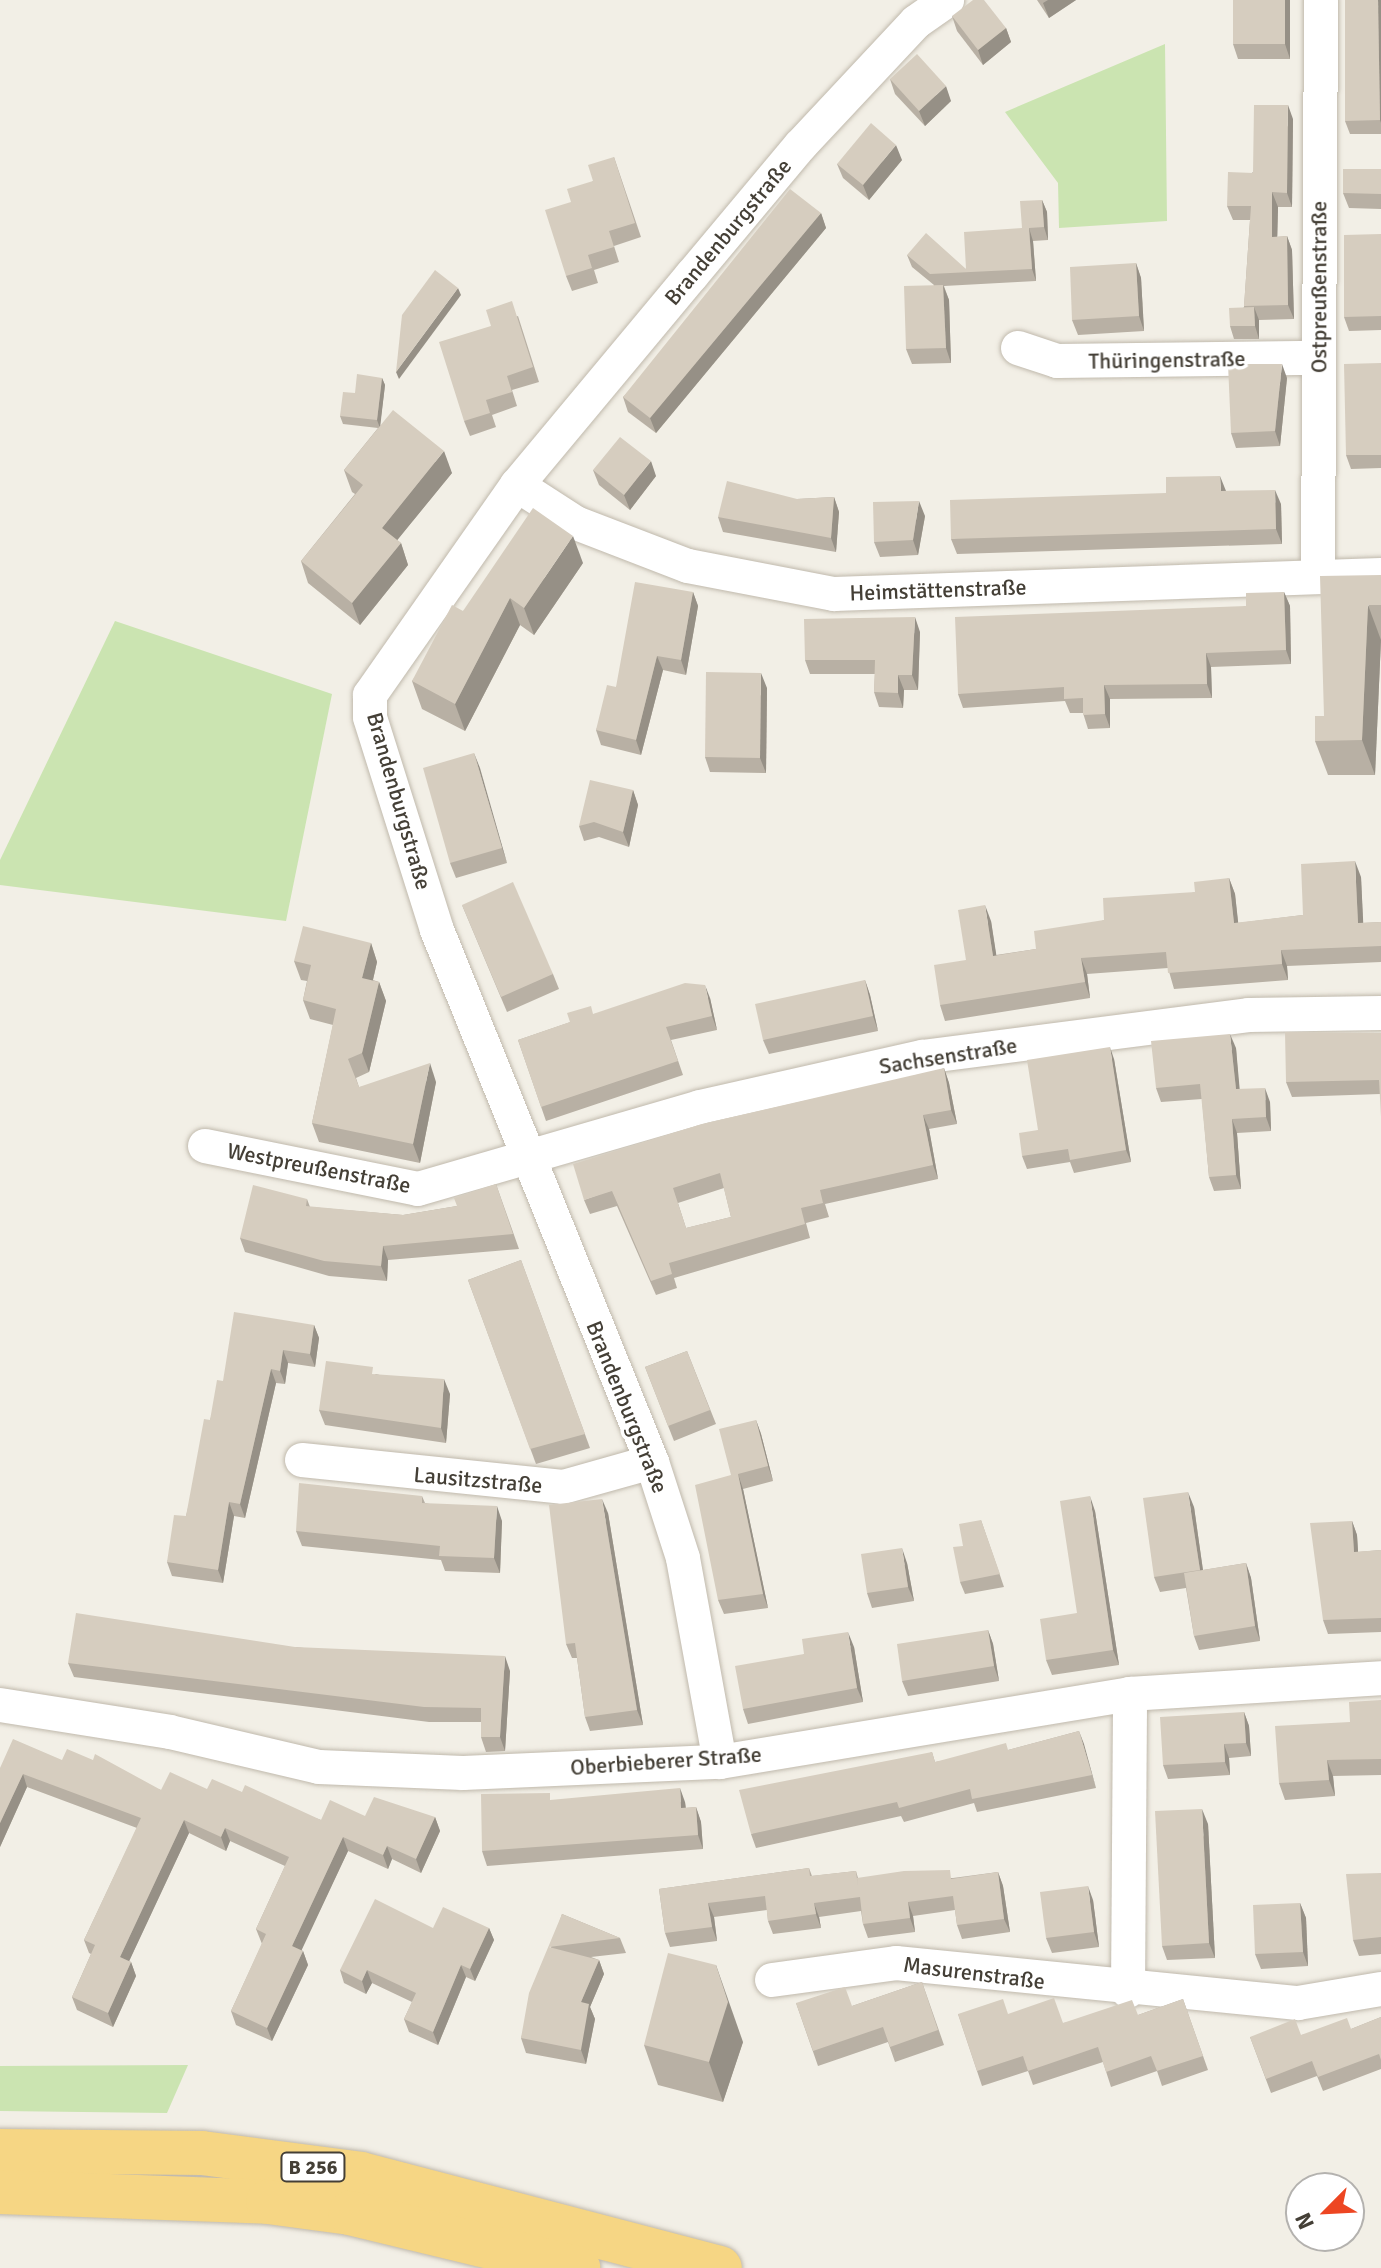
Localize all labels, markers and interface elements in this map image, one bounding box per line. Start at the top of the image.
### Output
street label: Brandenburgstraße [659,153,797,311]
street label: Ostpreußenstraße [1306,201,1332,373]
street label: Thüringenstraße [1088,345,1246,375]
street label: Heimstättenstraße [849,574,1027,606]
street label: Brandenburgstraße [361,709,437,893]
street label: Sachsenstraße [877,1032,1019,1080]
street label: Westpreußenstraße [225,1137,413,1199]
street label: Brandenburgstraße [580,1317,674,1497]
street label: Lausitzstraße [413,1461,543,1499]
street label: Oberbieberer Straße [569,1741,763,1781]
street label: Masurenstraße [902,1951,1046,1995]
road number: B 256 [279,2151,347,2183]
north arrow [1285,2172,1365,2252]
text: N [1289,2209,1320,2234]

